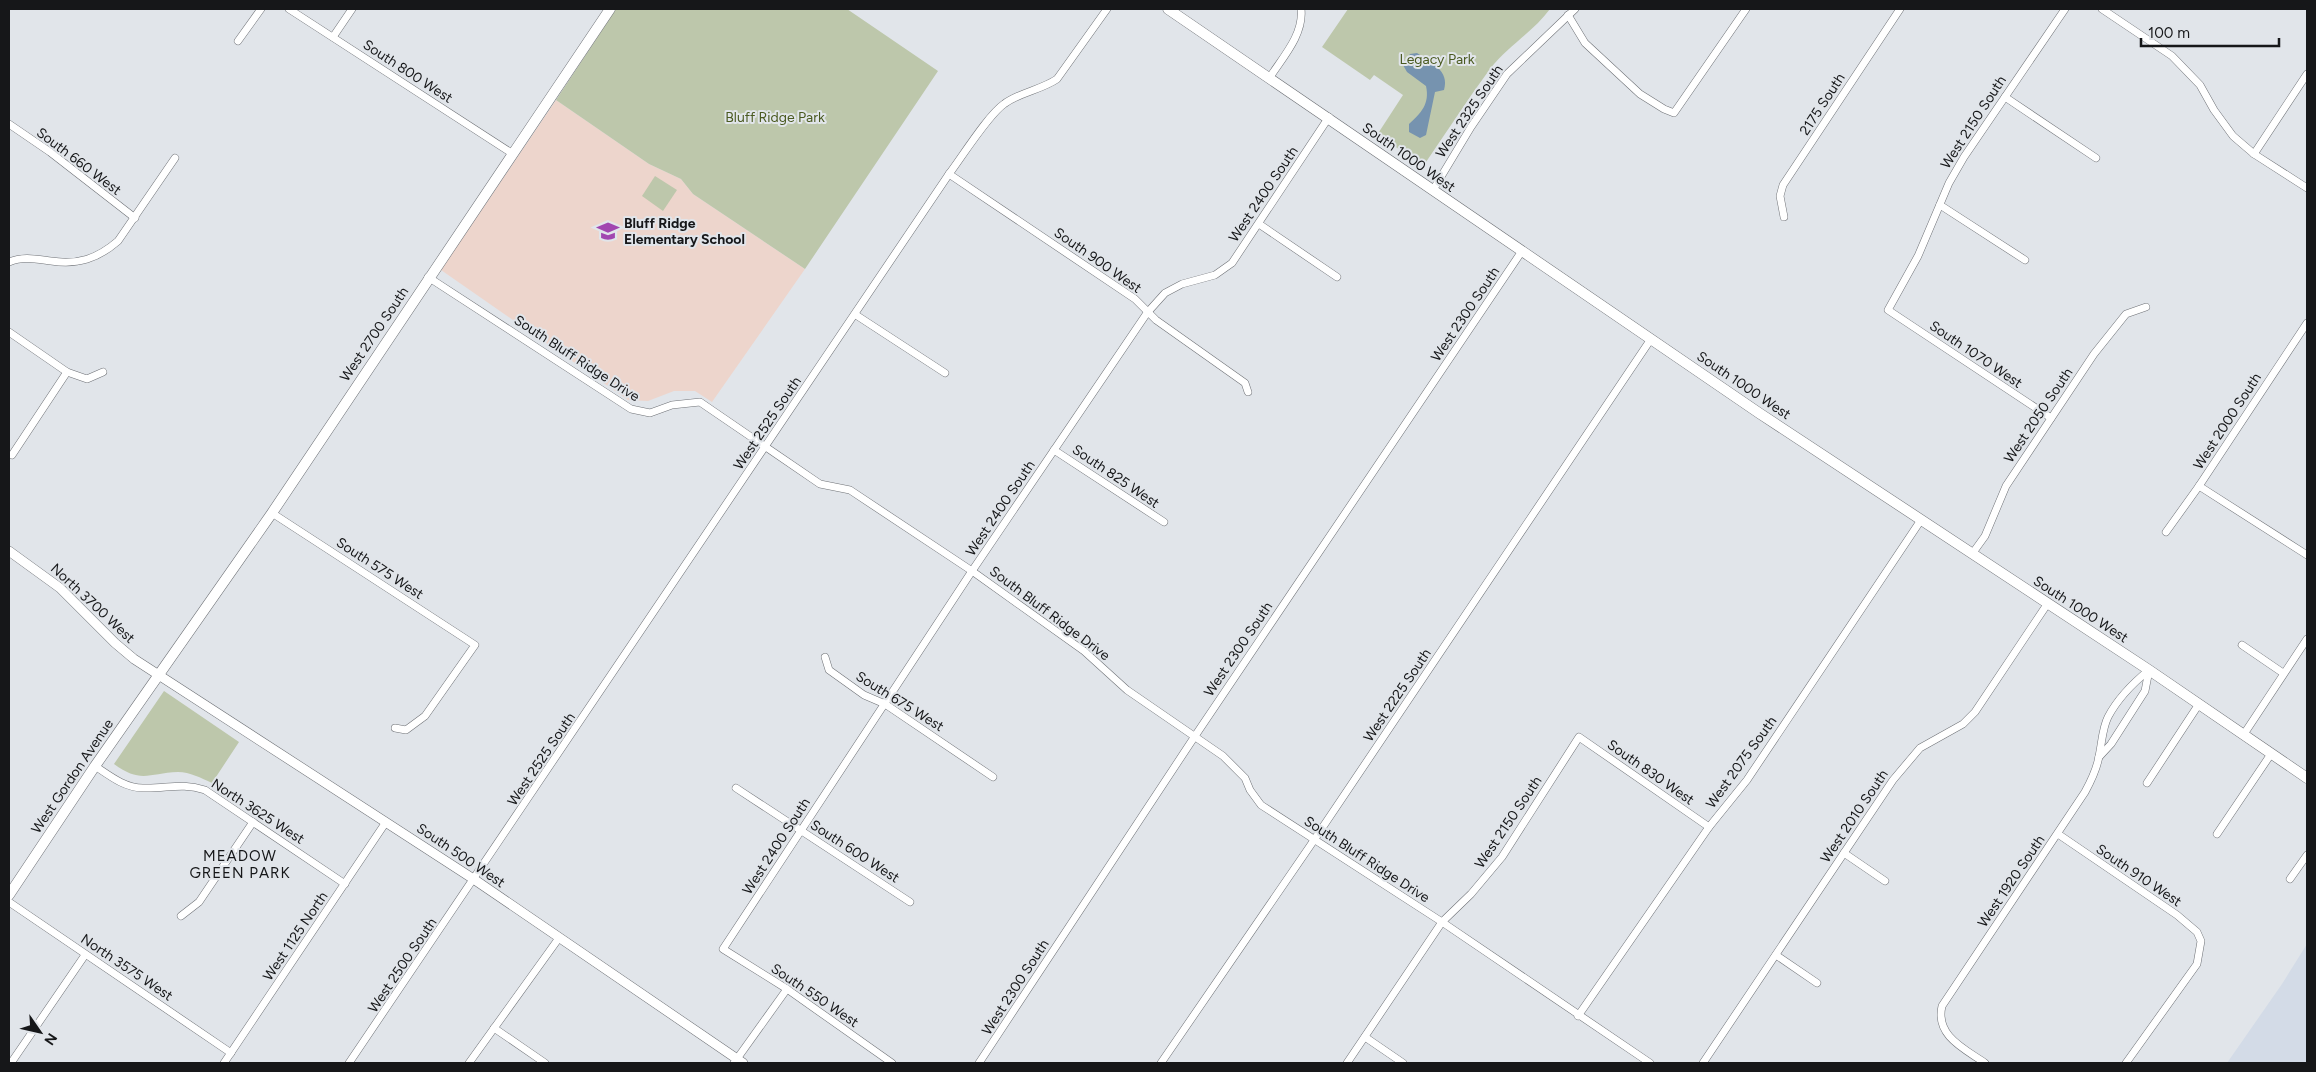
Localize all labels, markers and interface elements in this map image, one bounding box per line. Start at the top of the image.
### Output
scale bar [2141,15,2278,47]
text: 100 m [2148,24,2190,42]
street label: South 800 West [360,36,456,107]
park label: Legacy Park [1399,51,1475,68]
street label: West 2325 South [1432,62,1507,161]
street label: 2175 South [1796,70,1849,138]
street label: West 2150 South [1937,72,2010,172]
park label: Bluff Ridge Park [725,109,825,126]
street label: South 1000 West [1359,119,1458,196]
street label: South 660 West [33,124,124,199]
street label: West 2400 South [1225,143,1302,245]
place label: Bluff Ridge Elementary School [624,215,745,248]
school or university icon: Bluff Ridge Elementary School [595,218,621,244]
street label: South 900 West [1051,224,1145,297]
street label: West 2300 South [1428,264,1503,365]
street label: West 2700 South [337,284,412,385]
street label: South Bluff Ridge Drive [511,311,643,406]
street label: South 1070 West [1926,317,2025,392]
street label: South 1000 West [1694,348,1794,423]
street label: West 2050 South [2000,364,2077,466]
street label: West 2000 South [2190,370,2265,473]
street label: West 2525 South [730,373,805,473]
street label: South 825 West [1069,441,1162,512]
street label: West 2400 South [962,457,1039,559]
street label: South 575 West [333,534,427,603]
street label: North 3700 West [47,560,138,647]
street label: South Bluff Ridge Drive [986,563,1113,664]
street label: South 1000 West [2030,572,2131,646]
street label: West 2300 South [1201,599,1276,700]
street label: West 2225 South [1360,645,1435,745]
street label: South 675 West [853,668,947,735]
street label: West 2525 South [504,709,579,809]
street label: West 2075 South [1702,713,1780,811]
street label: West Gordon Avenue [28,716,117,837]
street label: South 830 West [1604,736,1697,809]
street label: West 2010 South [1817,766,1892,866]
street label: West 2150 South [1471,773,1546,872]
street label: North 3625 West [208,775,307,848]
street label: West 2400 South [739,795,814,898]
street label: South Bluff Ridge Drive [1301,812,1433,907]
street label: South 600 West [807,816,902,887]
street label: South 500 West [413,820,508,891]
street label: West 1920 South [1974,832,2049,931]
street label: South 910 West [2093,841,2185,910]
district label: MEADOW GREEN PARK [189,847,291,882]
street label: West 1125 North [259,888,331,984]
street label: West 2500 South [364,914,441,1016]
street label: North 3575 West [77,930,176,1004]
street label: West 2300 South [978,936,1053,1038]
street label: South 550 West [768,960,862,1031]
north arrow [15,1007,65,1057]
text: N [40,1030,60,1048]

